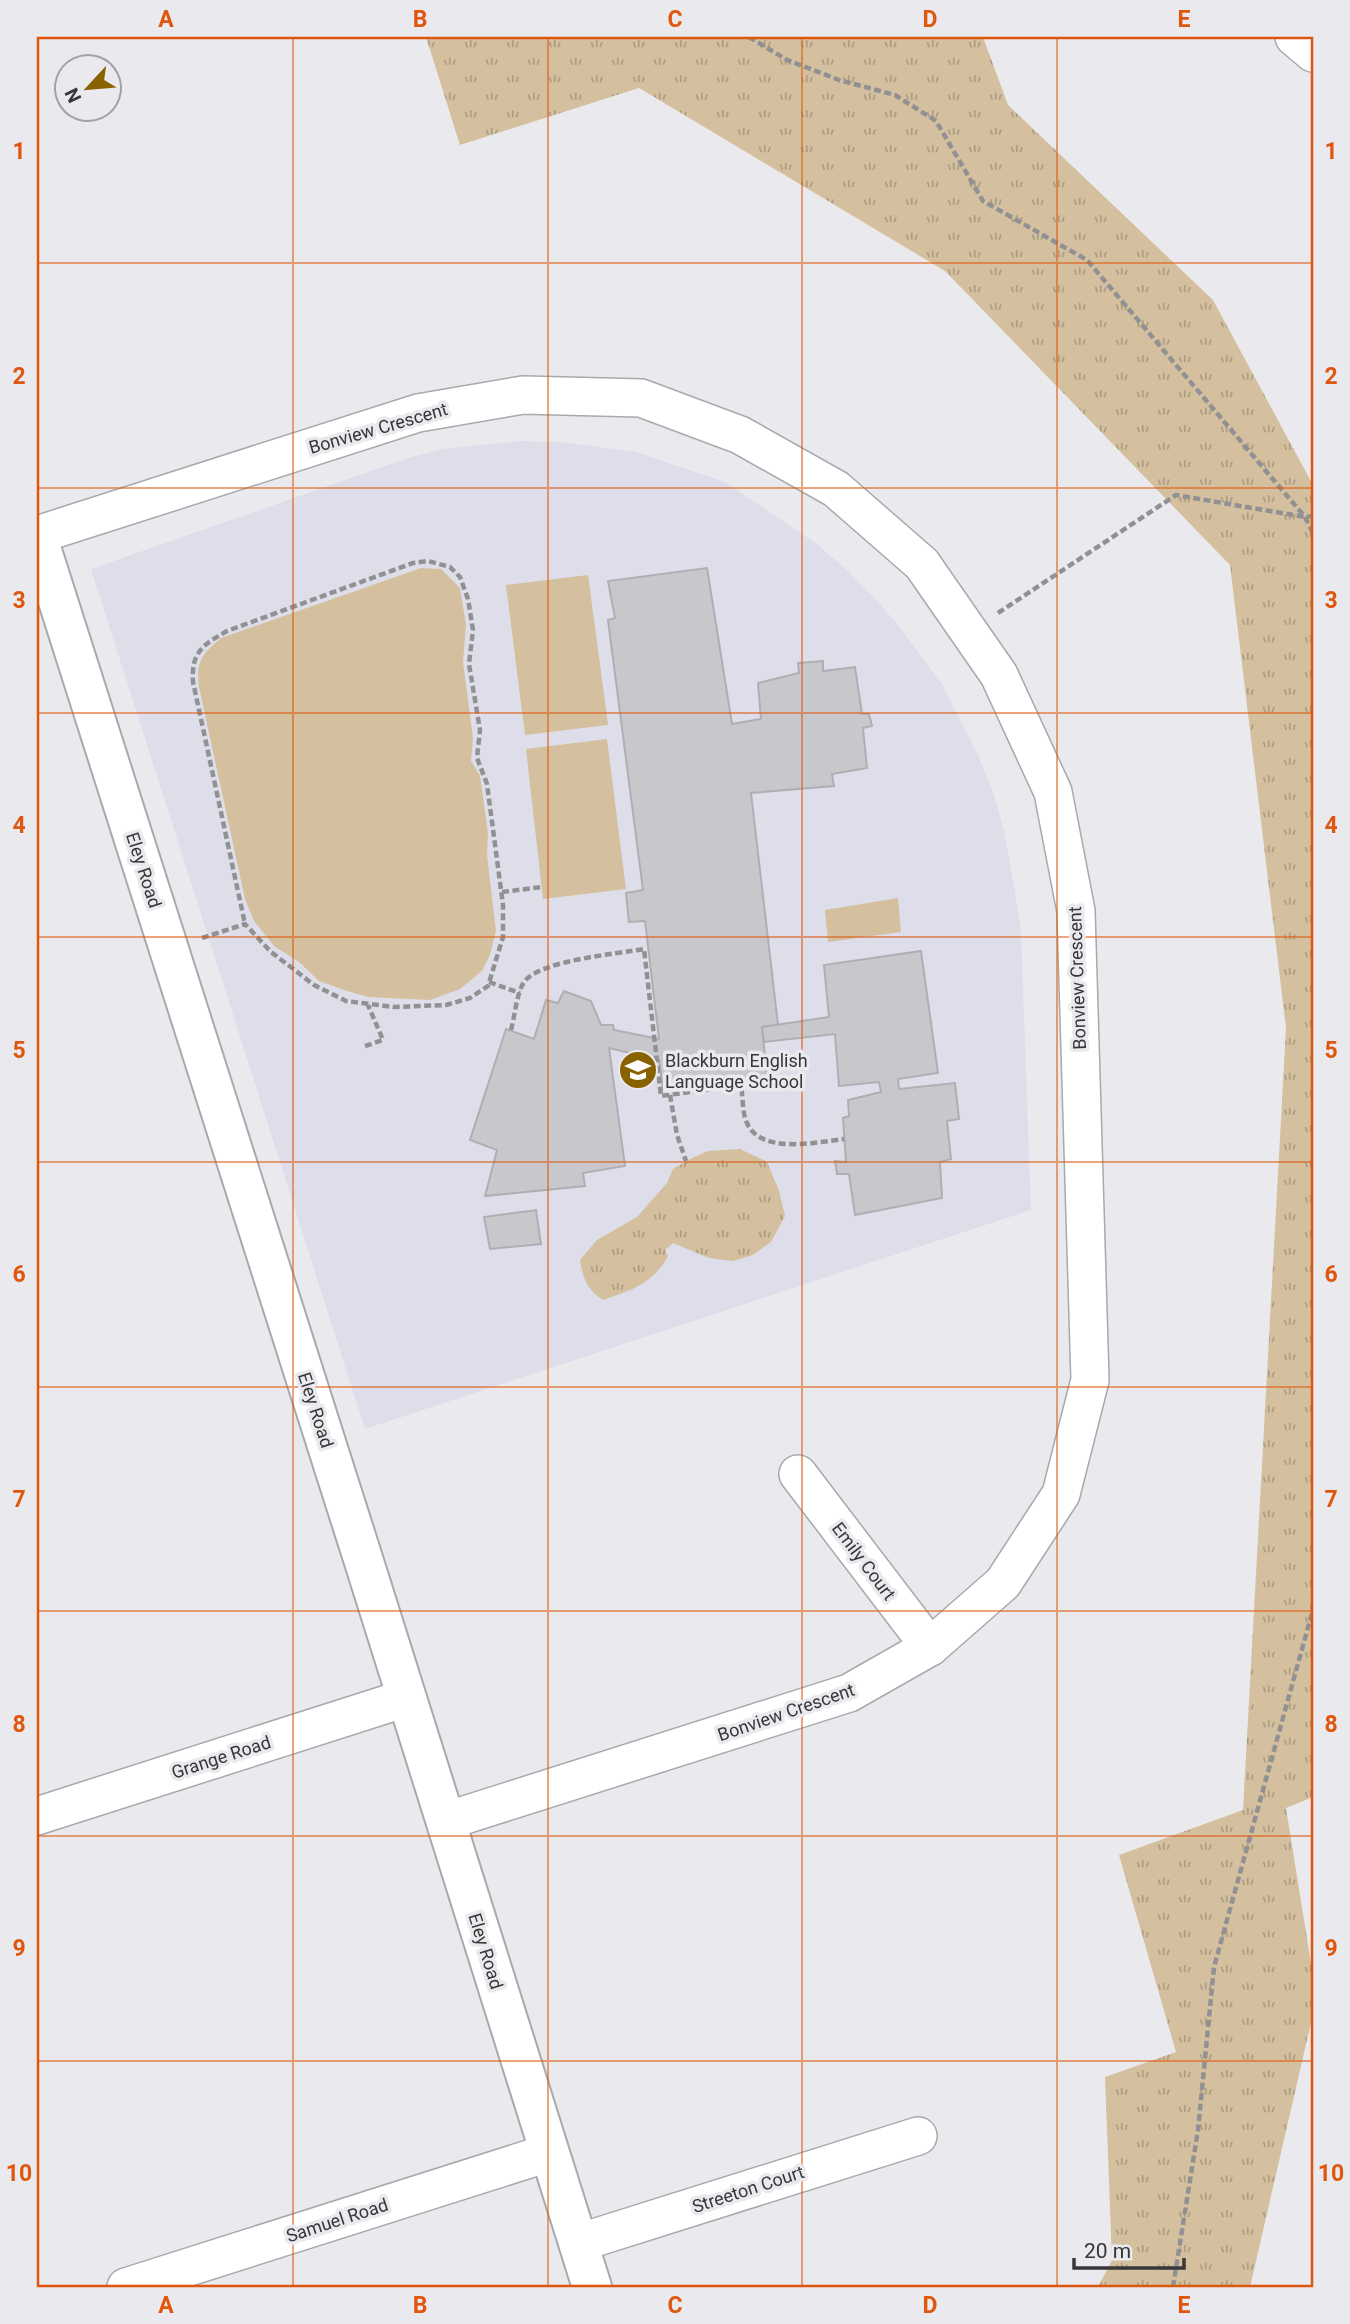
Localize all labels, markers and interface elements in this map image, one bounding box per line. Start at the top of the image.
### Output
text: A [158,6,174,33]
text: B [413,6,427,33]
text: C [667,6,683,33]
text: D [923,6,937,33]
text: E [1178,6,1191,33]
north arrow [52,52,122,122]
text: N [60,84,86,106]
text: 1 [12,138,26,165]
text: 1 [1324,138,1338,165]
text: 2 [12,363,26,390]
text: 2 [1324,363,1338,390]
street label: Bonview Crescent [306,398,450,458]
text: 3 [12,587,26,614]
text: 3 [1324,587,1338,614]
text: 4 [12,812,26,839]
text: 4 [1324,812,1338,839]
street label: Eley Road [122,830,166,910]
street label: Bonview Crescent [1064,906,1090,1050]
text: 5 [12,1037,26,1064]
text: 5 [1324,1037,1338,1064]
school or university icon: Blackburn English Language School [617,1049,659,1091]
place label: Blackburn English Language School [665,1050,808,1092]
text: 6 [12,1261,26,1288]
text: 6 [1324,1261,1338,1288]
street label: Eley Road [294,1370,338,1450]
text: 7 [12,1486,26,1513]
text: 7 [1324,1486,1338,1513]
street label: Emily Court [828,1518,900,1604]
street label: Bonview Crescent [715,1679,857,1745]
text: 8 [12,1711,26,1738]
text: 8 [1324,1711,1338,1738]
street label: Grange Road [169,1731,273,1783]
street label: Eley Road [465,1910,507,1992]
text: 9 [12,1935,26,1962]
text: 9 [1324,1935,1338,1962]
text: 10 [6,2160,32,2187]
text: 10 [1318,2160,1344,2187]
street label: Streeton Court [689,2161,807,2217]
street label: Samuel Road [283,2194,391,2246]
scale bar [1074,2226,1184,2270]
text: 20 m [1084,2239,1131,2263]
text: A [158,2292,174,2319]
text: B [413,2292,427,2319]
text: C [667,2292,683,2319]
text: D [923,2292,937,2319]
text: E [1178,2292,1191,2319]

